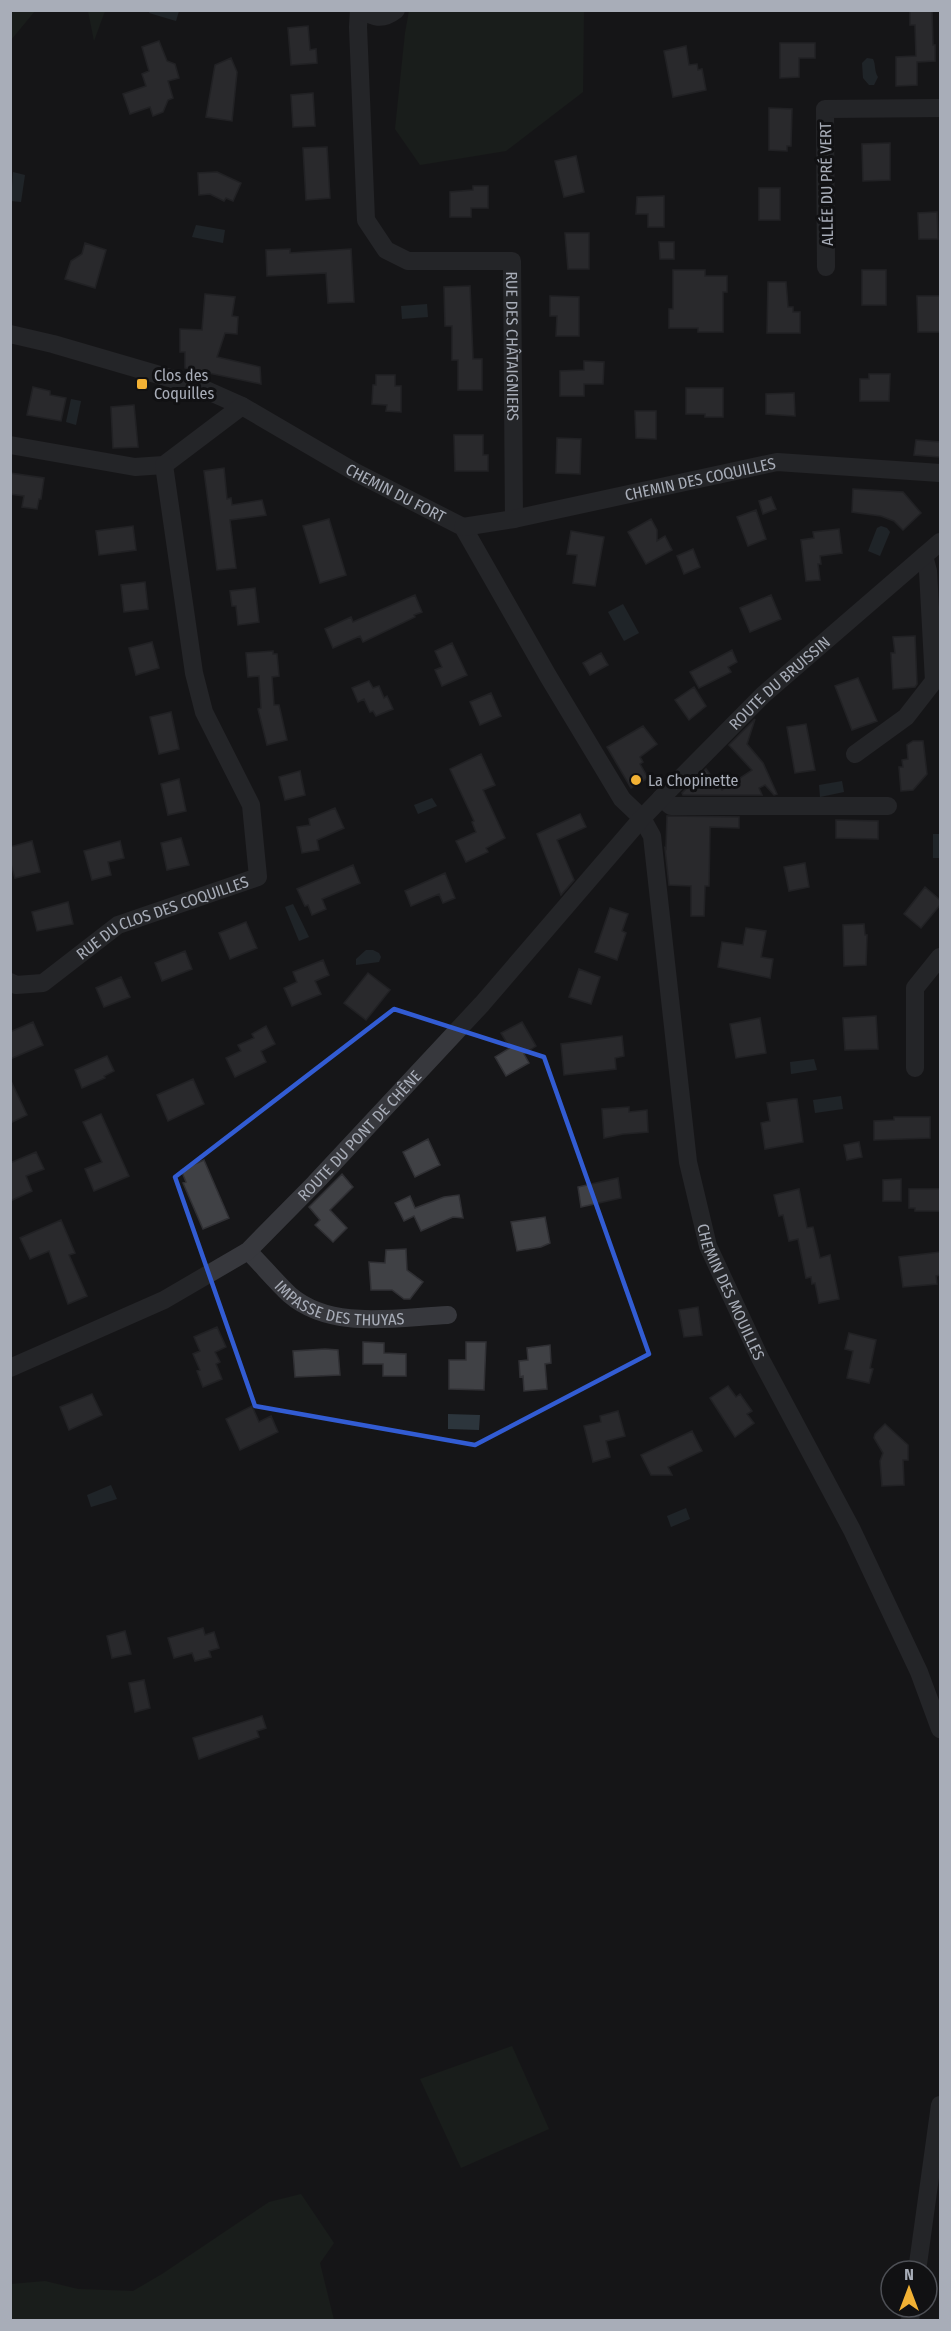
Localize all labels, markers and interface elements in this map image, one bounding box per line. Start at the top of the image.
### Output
street label: ALLÉE DU PRÉ VERT [816,121,837,246]
street label: RUE DES CHÂTAIGNIERS [502,271,522,421]
place label: Clos des Coquilles [154,366,214,403]
marker: Clos des Coquilles [135,377,149,391]
street label: CHEMIN DES COQUILLES [623,454,777,505]
street label: CHEMIN DU FORT [342,460,449,527]
street label: ROUTE DU BRUISSIN [725,632,834,734]
place label: La Chopinette [648,771,738,790]
marker: La Chopinette [629,773,643,787]
street label: RUE DU CLOS DES COQUILLES [73,872,251,964]
street label: ROUTE DU PONT DE CHÊNE [294,1067,425,1205]
street label: CHEMIN DES MOUILLES [693,1222,769,1363]
street label: IMPASSE DES THUYAS [271,1277,405,1329]
north arrow [879,2259,939,2319]
text: N [904,2265,914,2284]

